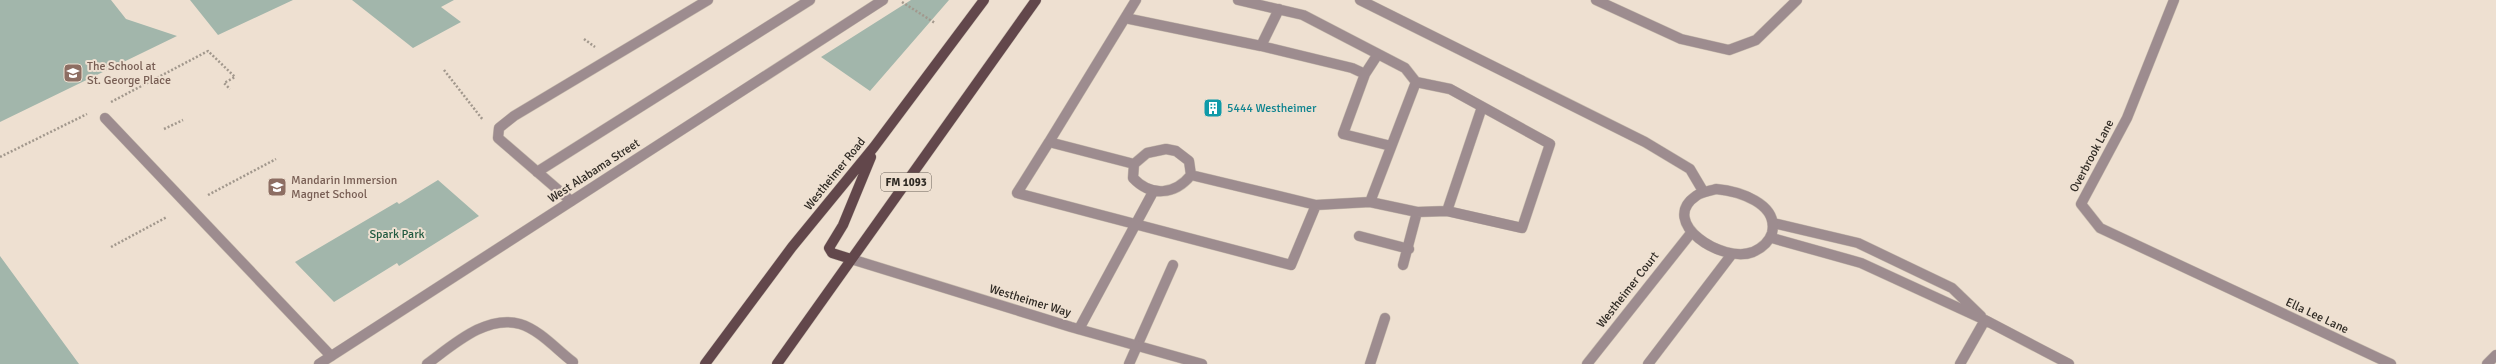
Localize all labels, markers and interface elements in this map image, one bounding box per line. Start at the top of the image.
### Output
place label: The School at St. George Place [87,59,171,88]
school or university icon: The School at St. George Place [62,62,84,84]
building icon: 5444 Westheimer [1202,97,1224,119]
place label: 5444 Westheimer [1227,101,1317,116]
street label: Overbrook Lane [2067,117,2117,195]
street label: Westheimer Road [801,135,869,213]
street label: West Alabama Street [545,136,643,206]
place label: Mandarin Immersion Magnet School [291,173,397,202]
road number: FM 1093 [881,173,931,191]
school or university icon: Mandarin Immersion Magnet School [266,176,288,198]
park label: Spark Park [369,227,425,242]
street label: Westheimer Court [1594,249,1662,331]
street label: Westheimer Way [987,281,1073,321]
street label: Ella Lee Lane [2283,295,2351,337]

